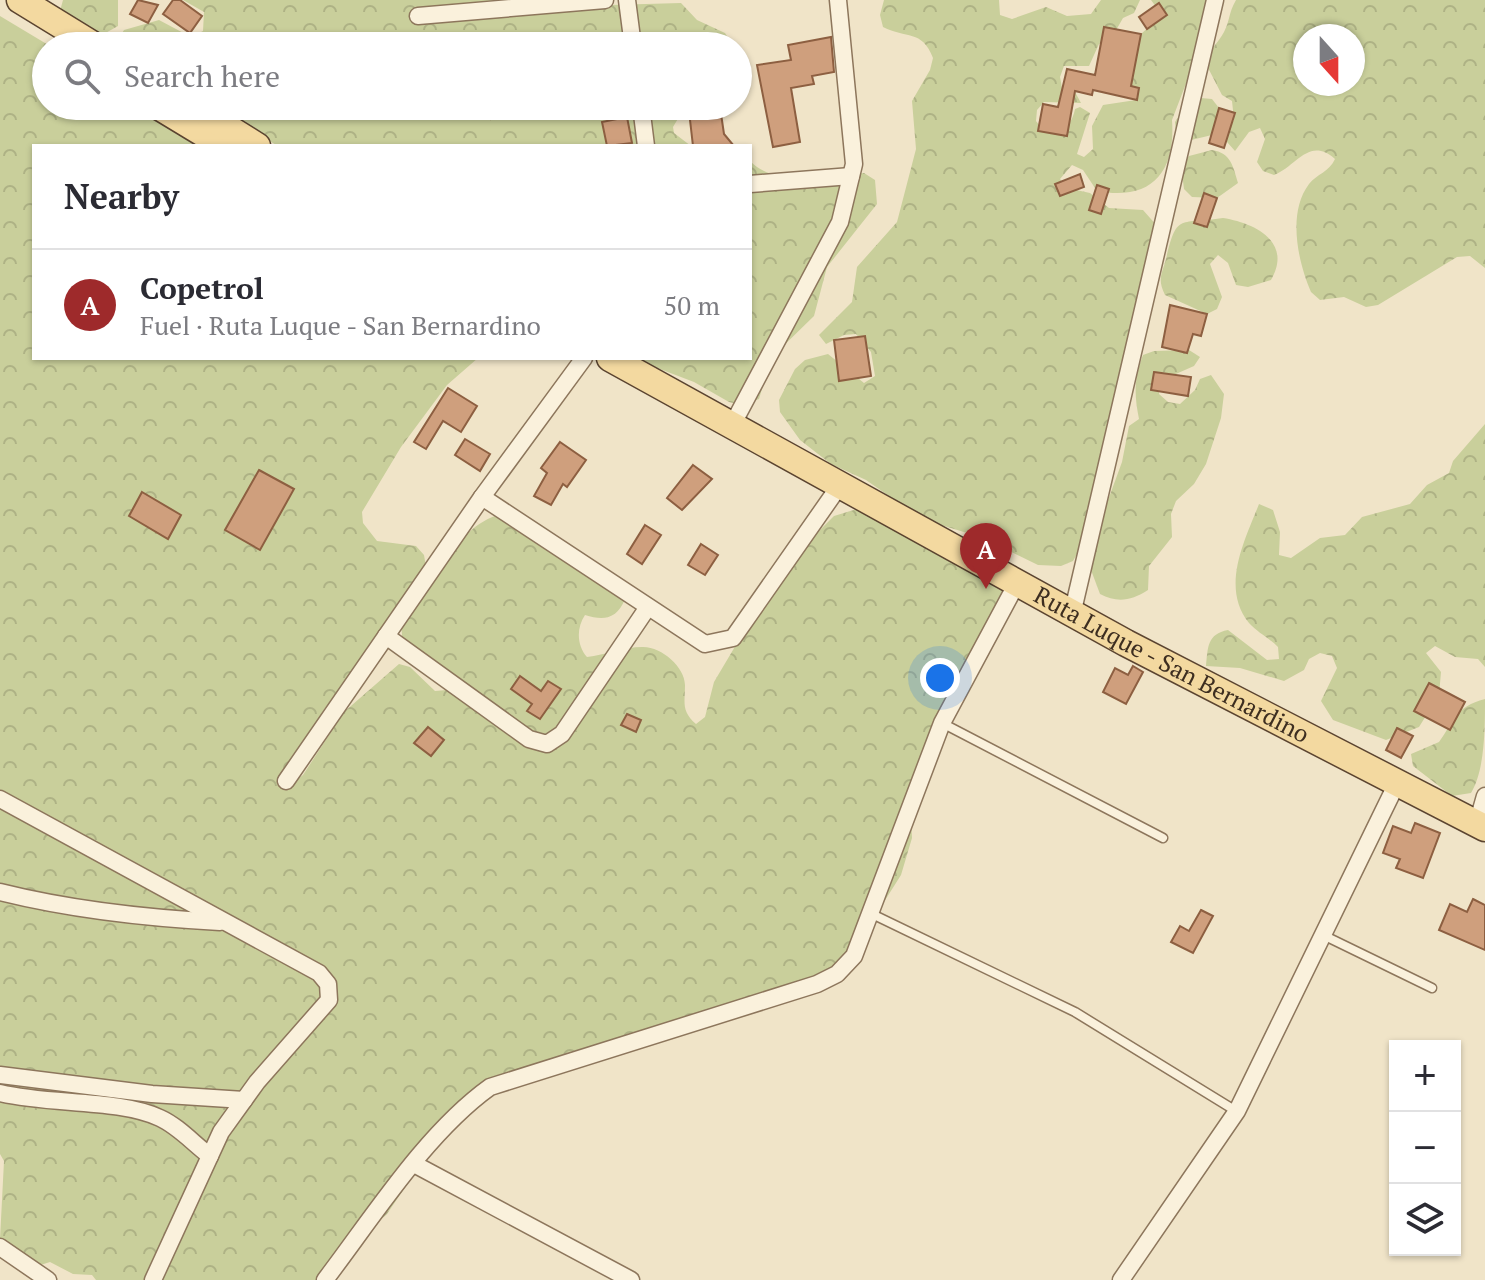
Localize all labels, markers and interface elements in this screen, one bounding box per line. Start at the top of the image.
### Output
north arrow [1293,24,1365,96]
search box [32,32,752,120]
icon: search [60,54,104,98]
text: Search here [124,56,280,96]
text: Nearby [64,174,179,219]
text: Copetrol [140,268,264,308]
text: A [81,288,99,322]
text: 50 m [664,288,720,322]
text: Fuel · Ruta Luque - San Bernardino [140,308,541,342]
pin: A [960,523,1012,589]
street label: Ruta Luque - San Bernardino [1029,578,1315,750]
your location [920,658,960,698]
map controls [1389,1040,1461,1256]
button: + [1389,1040,1461,1112]
button: − [1389,1112,1461,1184]
button: layers [1389,1184,1461,1256]

